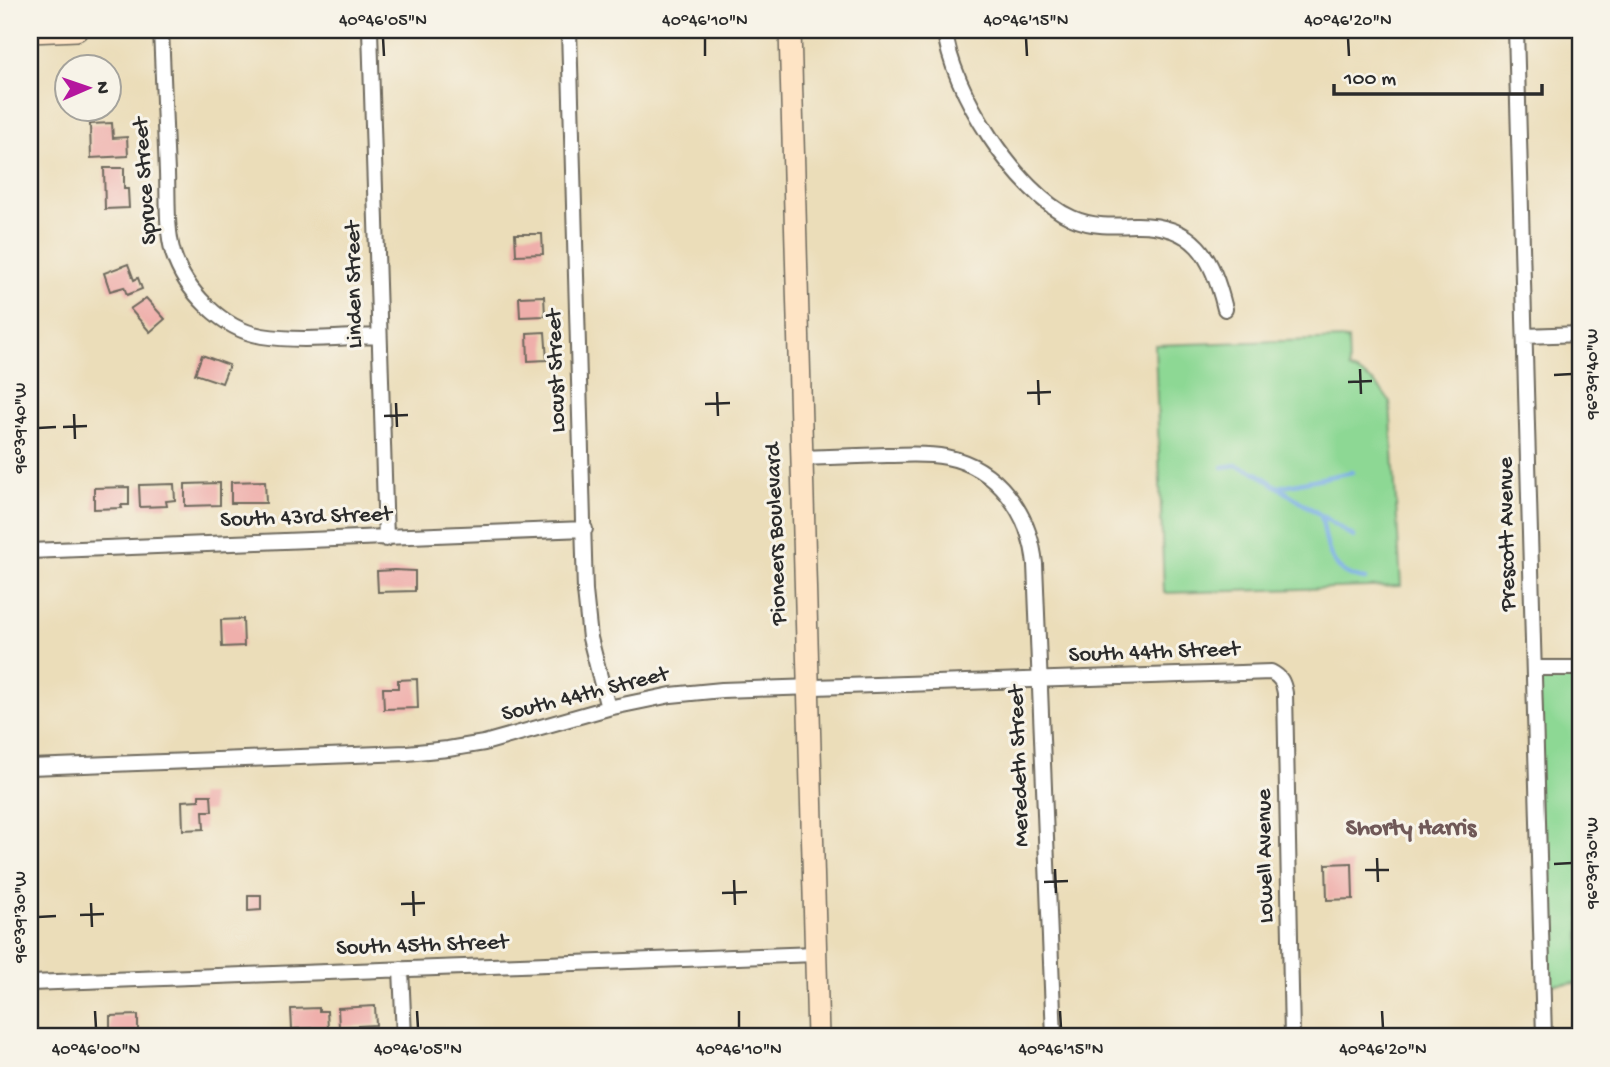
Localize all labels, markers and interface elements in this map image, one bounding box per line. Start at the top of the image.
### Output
text: 40°46'05"N [339,11,427,32]
text: 40°46'10"N [662,11,748,32]
text: 40°46'15"N [983,11,1069,32]
text: 40°46'20"N [1304,11,1392,32]
north arrow [52,52,122,122]
scale bar [1334,52,1542,96]
text: 100 m [1343,68,1396,93]
text: N [90,81,113,94]
street label: Spruce Street [128,115,164,245]
street label: Linden Street [340,219,370,349]
street label: Locust Street [541,307,573,433]
text: 96°39'40"W [1583,329,1604,420]
text: 96°39'40"W [11,383,32,474]
street label: Pioneers Boulevard [760,441,794,627]
street label: Prescott Avenue [1493,455,1523,612]
street label: South 43rd Street [220,501,394,534]
street label: South 44th Street [1068,636,1241,669]
street label: South 44th Street [499,661,673,729]
street label: Meredeth Street [1004,683,1036,847]
street label: Lowell Avenue [1251,787,1281,924]
district label: Shorty Harris [1346,815,1477,844]
text: 96°39'30"W [1583,817,1604,910]
text: 96°39'30"W [11,871,32,964]
street label: South 45th Street [336,929,510,962]
text: 40°46'00"N [52,1040,140,1061]
text: 40°46'05"N [374,1040,462,1061]
text: 40°46'10"N [696,1040,782,1061]
text: 40°46'15"N [1018,1040,1104,1061]
text: 40°46'20"N [1339,1040,1427,1061]

